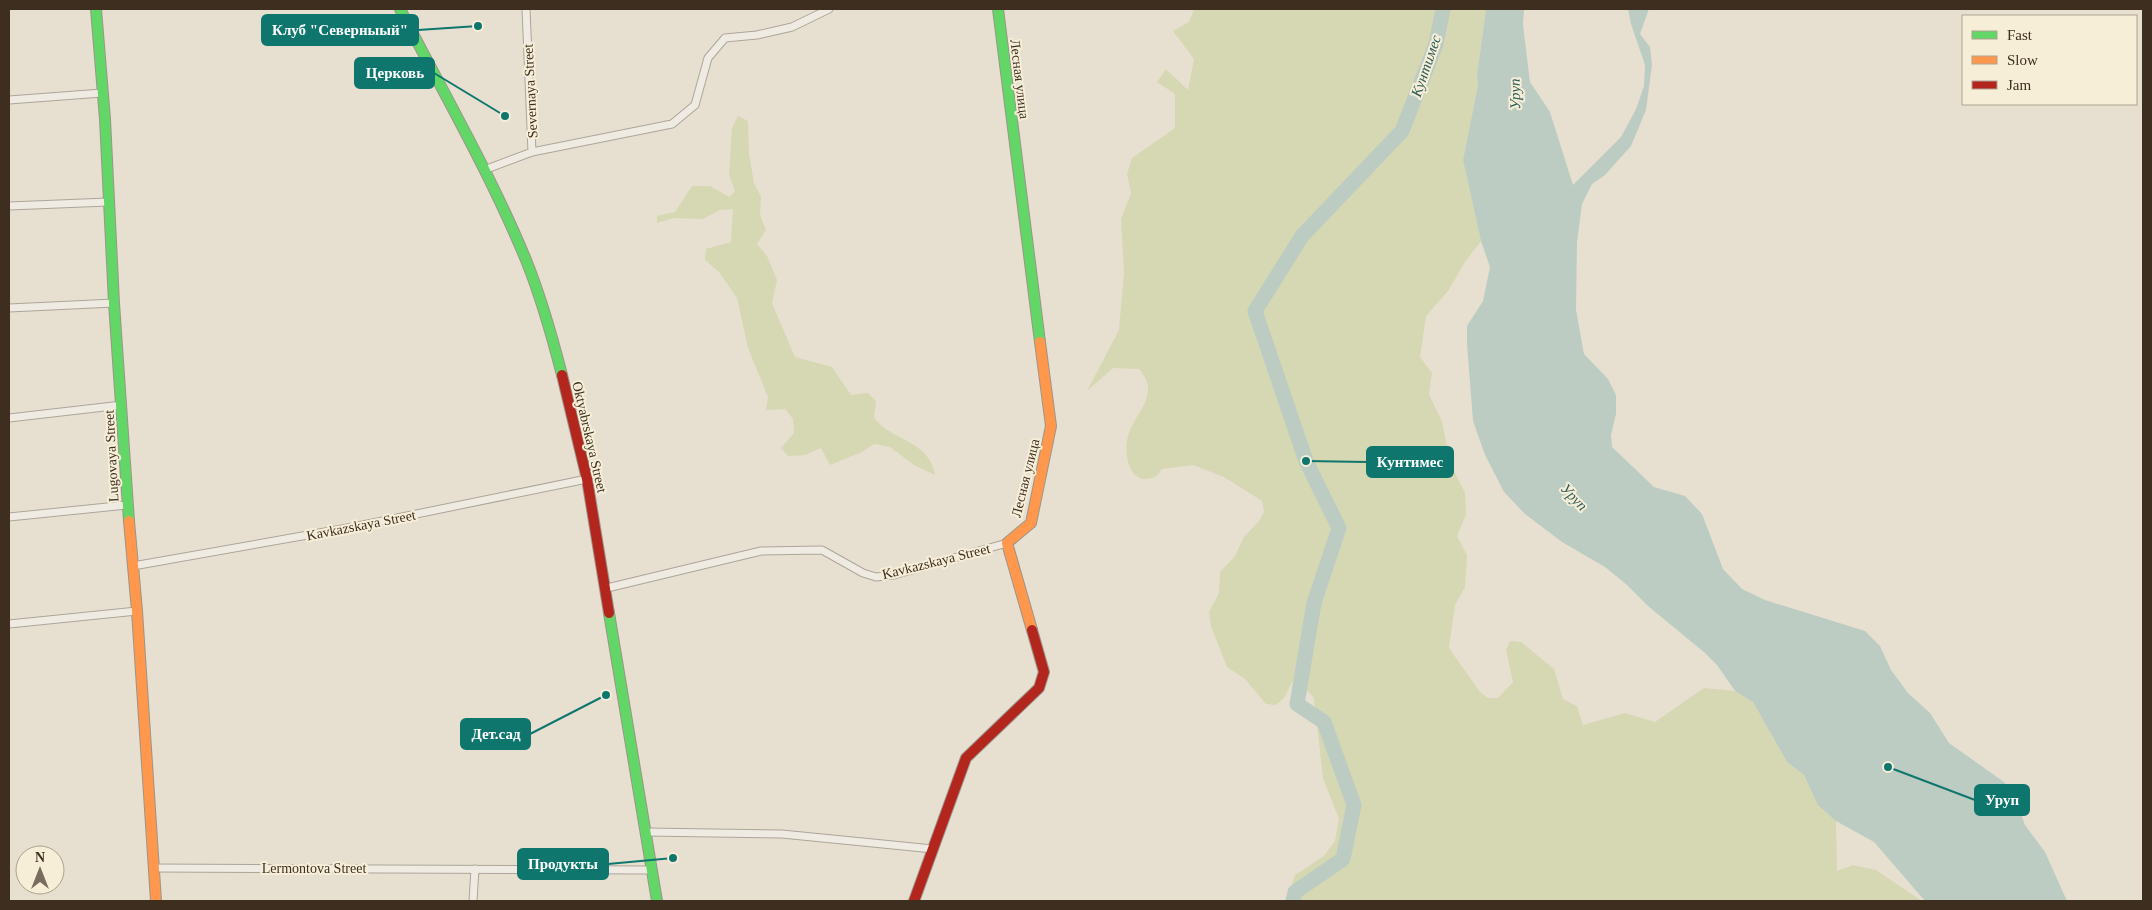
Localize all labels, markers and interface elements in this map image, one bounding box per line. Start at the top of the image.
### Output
callout: Клуб "Северныый" [262,15,418,45]
legend [1962,15,2137,105]
text: Клуб "Северныый" [272,22,408,38]
text: Fast [2007,27,2033,43]
water label: Кунтимес [1408,33,1444,100]
street label: Лесная улица [1007,38,1032,121]
street label: Severnaya Street [521,43,540,139]
text: Slow [2007,52,2038,68]
callout: Церковь [355,58,434,88]
text: Церковь [366,65,424,81]
text: Jam [2007,77,2031,93]
water label: Уруп [1507,78,1523,110]
street label: Oktyabrskaya Street [569,380,610,494]
street label: Lugovaya Street [102,409,121,502]
street label: Лесная улица [1008,437,1043,519]
callout: Кунтимес [1367,447,1453,477]
text: Кунтимес [1377,454,1444,470]
water label: Уруп [1557,480,1591,514]
street label: Kavkazskaya Street [305,508,417,543]
street label: Kavkazskaya Street [881,541,992,582]
callout: Дет.сад [461,719,530,749]
text: Дет.сад [471,726,521,742]
callout: Уруп [1975,785,2029,815]
text: Уруп [1985,792,2019,808]
north arrow [15,845,65,895]
callout: Продукты [518,849,608,879]
text: N [35,850,45,865]
text: Продукты [528,856,598,872]
street label: Lermontova Street [262,861,366,876]

